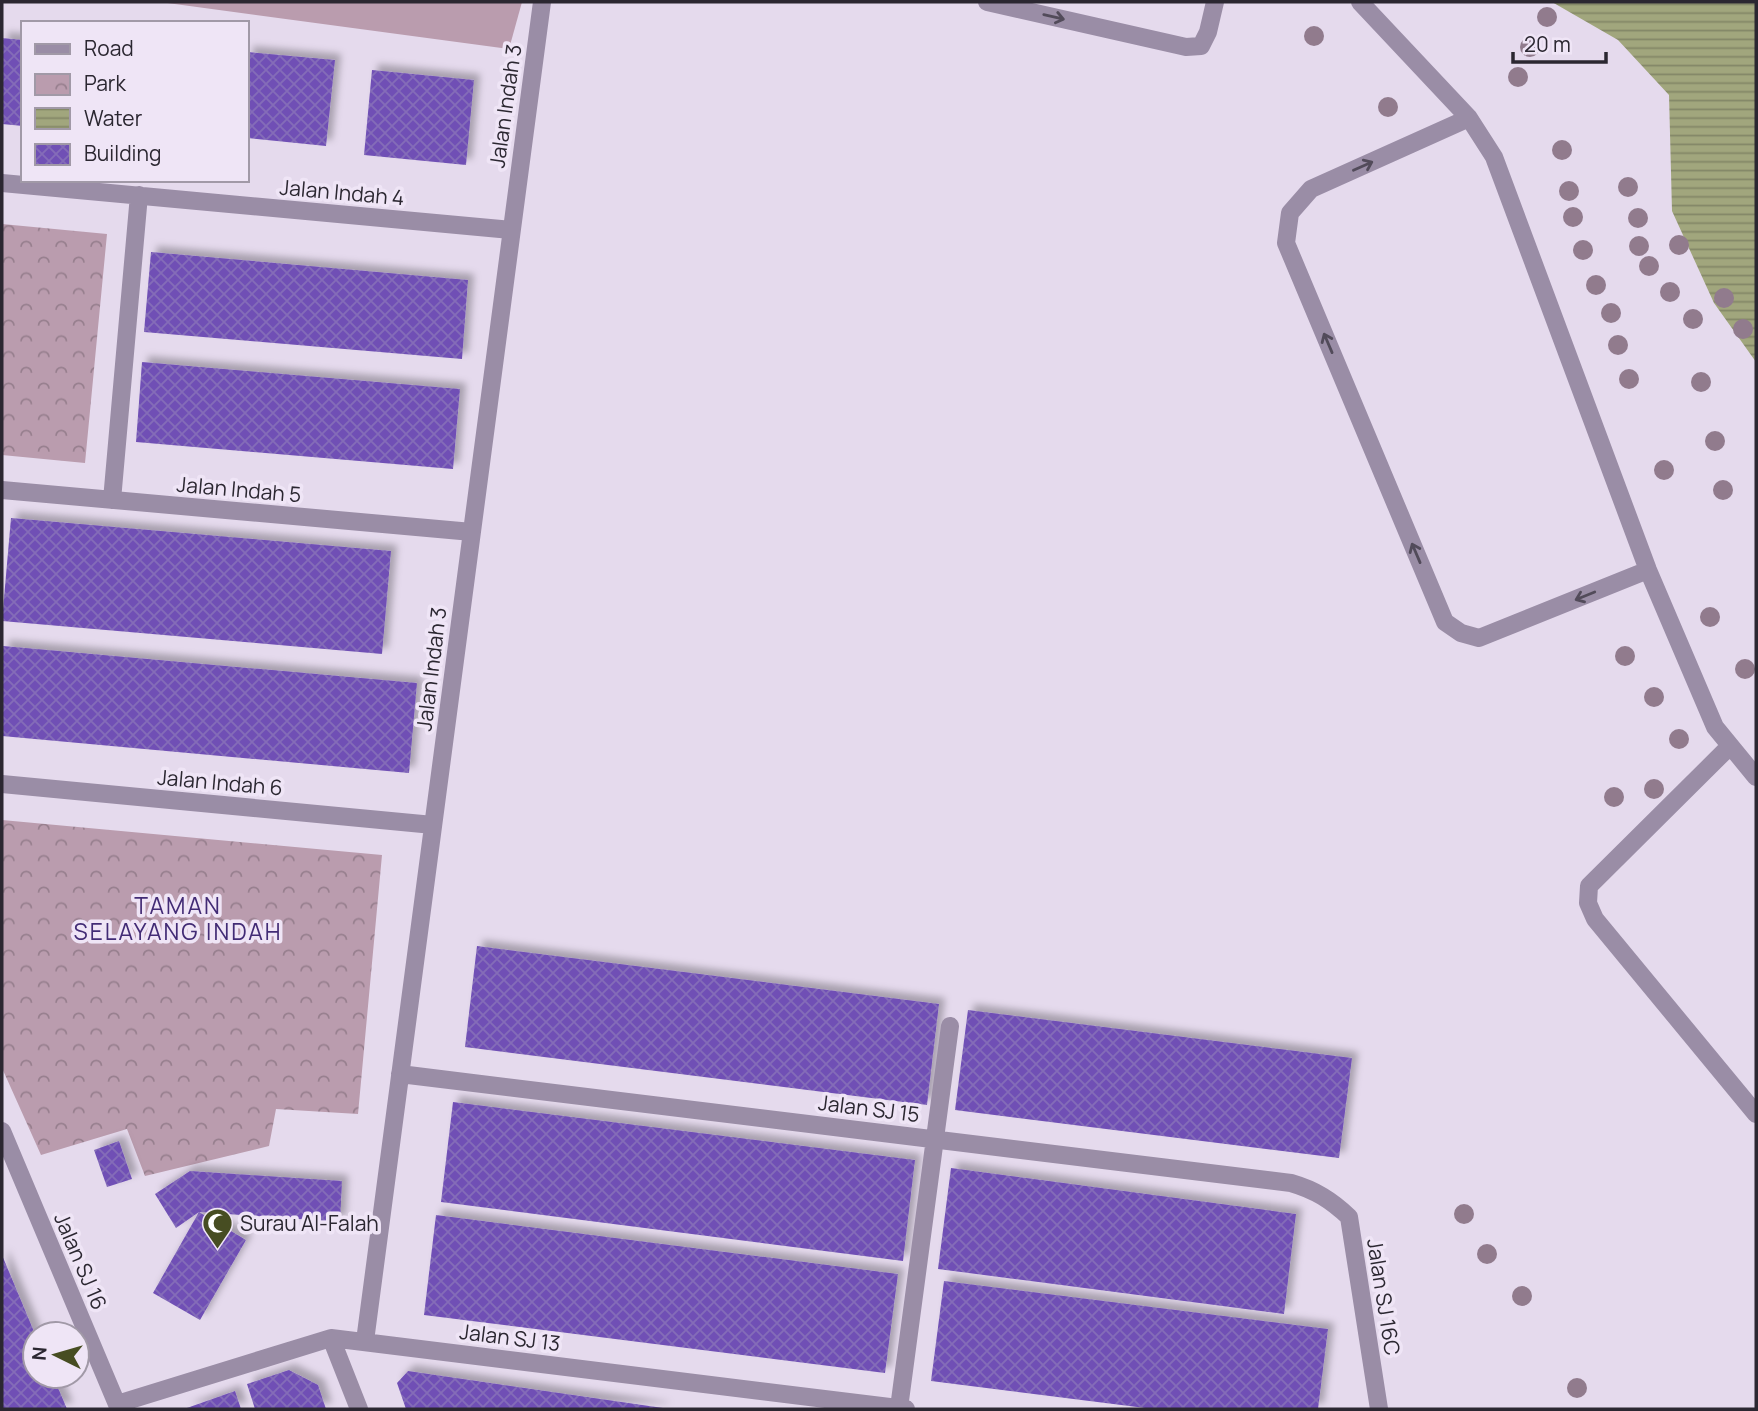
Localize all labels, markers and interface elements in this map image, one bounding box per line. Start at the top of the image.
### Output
one-way arrow [1042,11,1064,24]
legend [21,21,248,182]
scale bar [1513,21,1606,65]
text: 20 m [1524,30,1571,58]
text: Road [84,34,134,62]
street label: Jalan Indah 3 [482,42,528,170]
text: Park [84,69,126,97]
text: Water [84,104,143,132]
text: Building [84,139,161,167]
one-way arrow [1352,159,1373,172]
street label: Jalan Indah 4 [278,173,406,211]
one-way arrow [1321,333,1334,354]
street label: Jalan Indah 5 [176,470,302,508]
one-way arrow [1409,542,1422,564]
one-way arrow [1575,590,1596,603]
street label: Jalan Indah 3 [410,606,452,732]
street label: Jalan Indah 6 [156,763,284,801]
district label: TAMAN SELAYANG INDAH [74,889,282,947]
street label: Jalan SJ 15 [817,1088,921,1128]
mosque icon: Surau Al-Falah [200,1206,234,1250]
street label: Jalan SJ 16 [48,1208,114,1314]
place label: Surau Al-Falah [240,1209,379,1237]
street label: Jalan SJ 16C [1361,1237,1407,1357]
street label: Jalan SJ 13 [458,1317,562,1357]
north arrow [21,1320,91,1390]
text: N [26,1346,53,1361]

